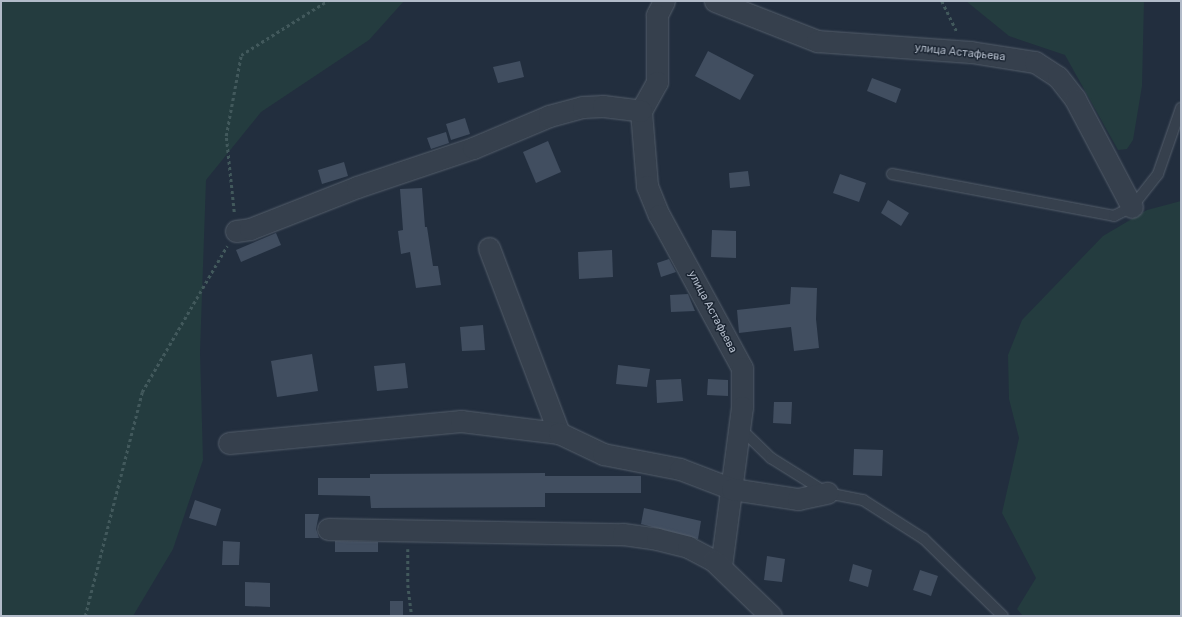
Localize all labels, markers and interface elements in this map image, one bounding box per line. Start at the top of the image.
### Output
street label: улица Астафьева [914,42,1006,64]
street label: улица Астафьева [685,269,739,355]

